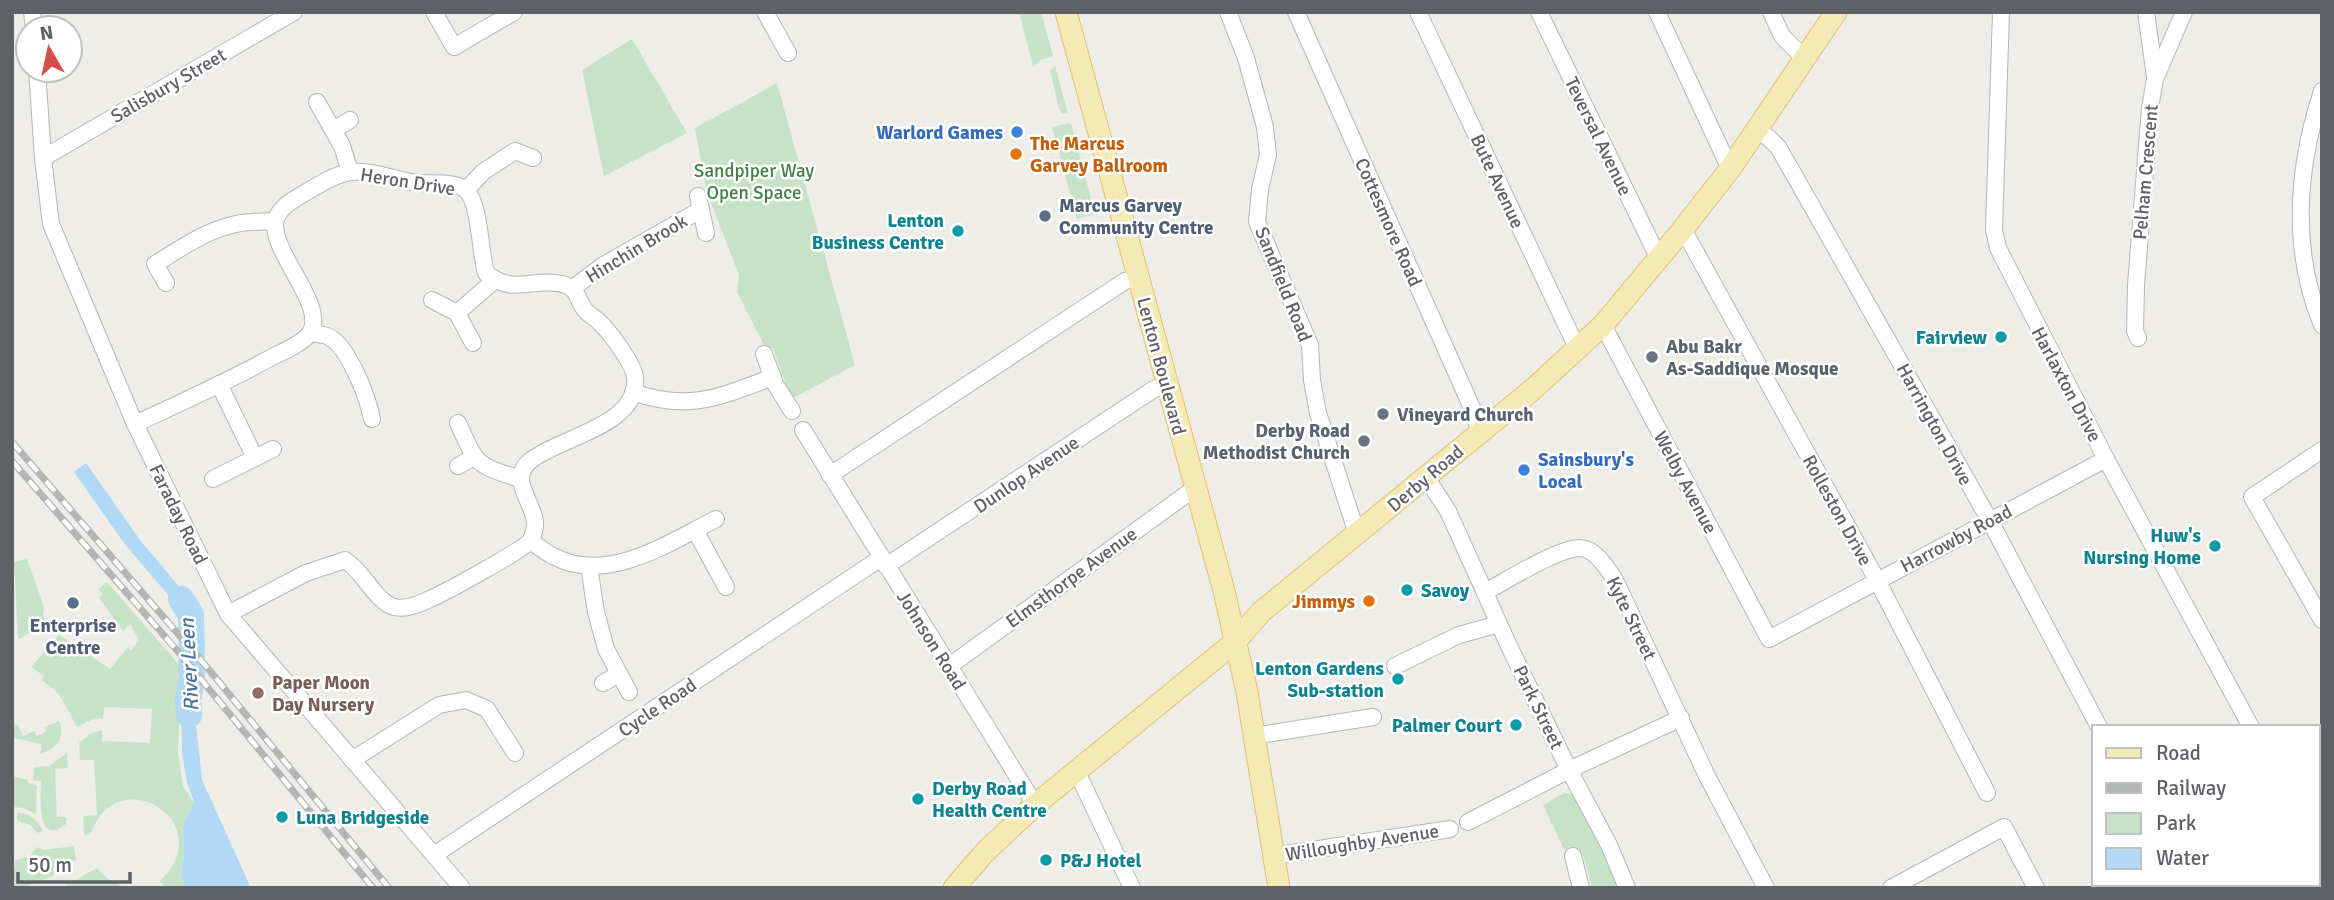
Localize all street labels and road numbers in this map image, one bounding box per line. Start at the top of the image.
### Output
street label: Salisbury Street [106,43,231,129]
street label: Teversal Avenue [1559,73,1637,200]
street label: Pelham Crescent [2128,103,2164,241]
street label: Bute Avenue [1465,130,1529,232]
street label: Cottesmore Road [1349,154,1427,290]
street label: Heron Drive [359,163,457,201]
street label: Hinchin Brook [581,209,692,289]
street label: Sandfield Road [1249,224,1317,345]
street label: Lenton Boulevard [1131,295,1191,438]
street label: Harlaxton Drive [2026,323,2106,446]
street label: Harrington Drive [1891,359,1978,490]
street label: Welby Avenue [1648,427,1722,538]
street label: Dunlop Avenue [969,431,1084,519]
street label: Derby Road [1382,440,1469,518]
street label: Rolleston Drive [1797,451,1877,570]
street label: Faraday Road [144,460,213,568]
street label: Harrowby Road [1896,499,2017,578]
street label: Elmsthorpe Avenue [1001,522,1142,634]
street label: Kyte Street [1601,573,1662,664]
street label: Johnson Road [891,586,971,695]
street label: Park Street [1508,662,1569,754]
street label: Cycle Road [614,673,701,743]
street label: Willoughby Avenue [1284,819,1441,867]

